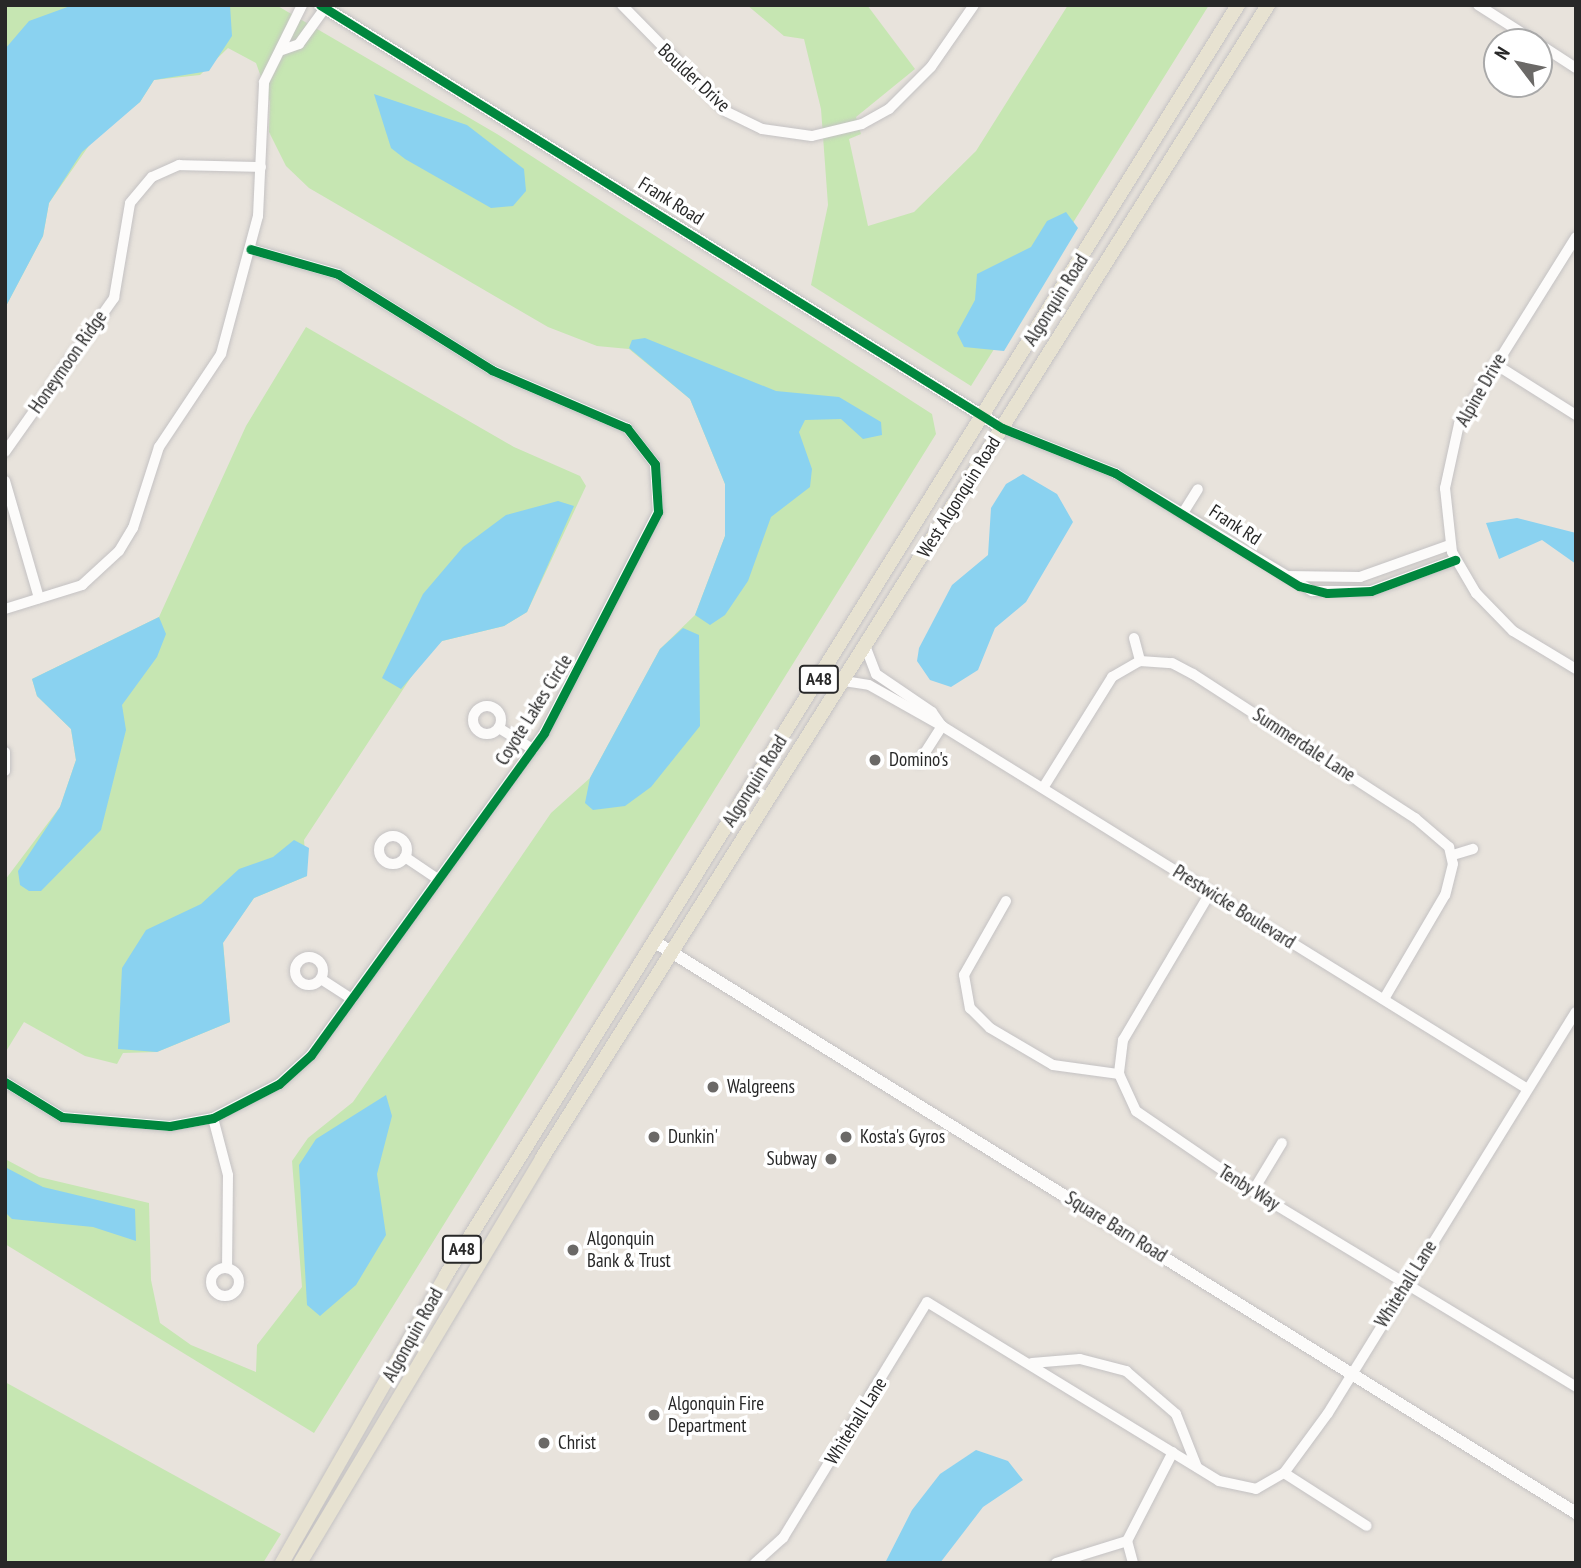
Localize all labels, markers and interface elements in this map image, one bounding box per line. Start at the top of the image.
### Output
north arrow [1483,28,1553,98]
street label: Boulder Drive [653,39,735,117]
text: N [1489,42,1515,64]
street label: Frank Road [634,172,708,230]
street label: Algonquin Road [1019,250,1093,350]
street label: Honeymoon Ridge [24,306,112,418]
street label: Alpine Drive [1451,349,1511,431]
street label: West Algonquin Road [912,432,1006,562]
street label: Frank Rd [1205,500,1265,550]
street label: Coyote Lakes Circle [491,650,577,770]
road number: A48 [798,664,840,694]
street label: Summerdale Lane [1248,703,1360,787]
street label: Algonquin Road [718,731,792,831]
place label: Domino's [889,749,948,771]
marker: Domino's [867,752,883,768]
street label: Prestwicke Boulevard [1169,860,1299,954]
place label: Walgreens [727,1076,795,1098]
marker: Walgreens [705,1079,721,1095]
place label: Dunkin' [668,1126,718,1148]
place label: Kosta's Gyros [860,1126,945,1148]
marker: Dunkin' [646,1129,662,1145]
marker: Kosta's Gyros [838,1129,854,1145]
place label: Subway [767,1148,817,1170]
marker: Subway [823,1151,839,1167]
street label: Tenby Way [1214,1160,1284,1216]
street label: Square Barn Road [1061,1187,1171,1267]
place label: Algonquin Bank & Trust [587,1228,672,1272]
road number: A48 [441,1234,483,1264]
street label: Whitehall Lane [1370,1236,1442,1332]
marker: Algonquin Bank & Trust [565,1242,581,1258]
street label: Algonquin Road [378,1284,448,1386]
street label: Whitehall Lane [820,1373,892,1469]
place label: Algonquin Fire Department [668,1393,764,1437]
marker: Algonquin Fire Department [646,1407,662,1423]
place label: Christ [558,1432,596,1454]
marker: Christ [536,1435,552,1451]

